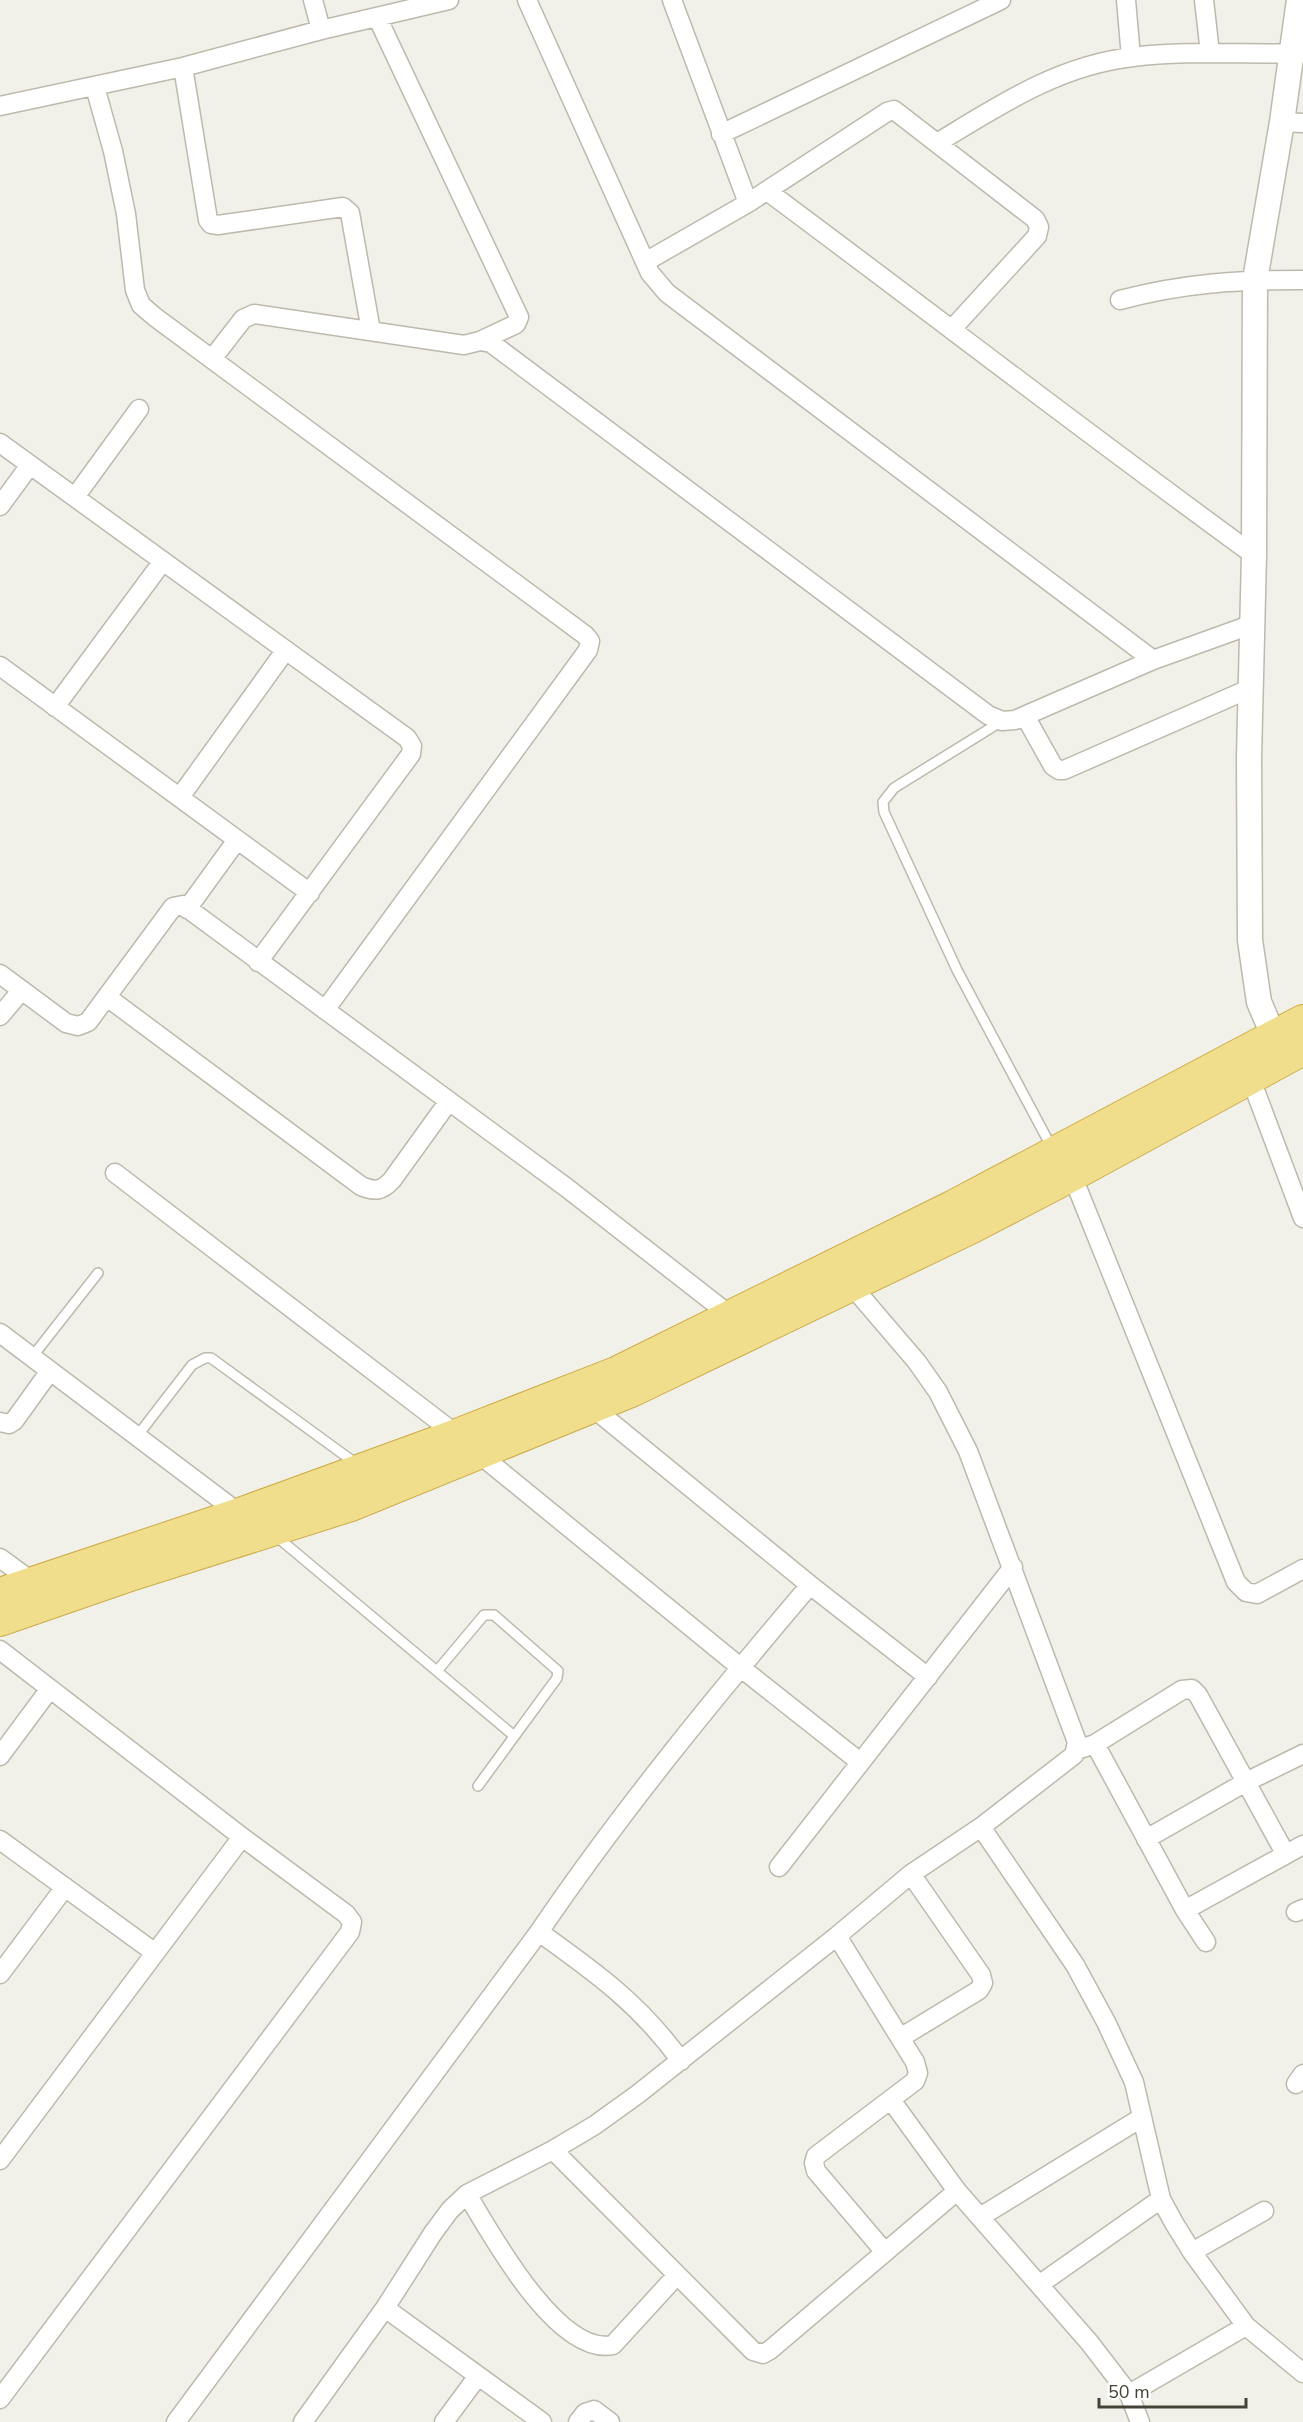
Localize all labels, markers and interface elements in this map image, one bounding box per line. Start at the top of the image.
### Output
scale bar [1099,2371,1246,2409]
text: 50 m [1108,2380,1150,2404]

